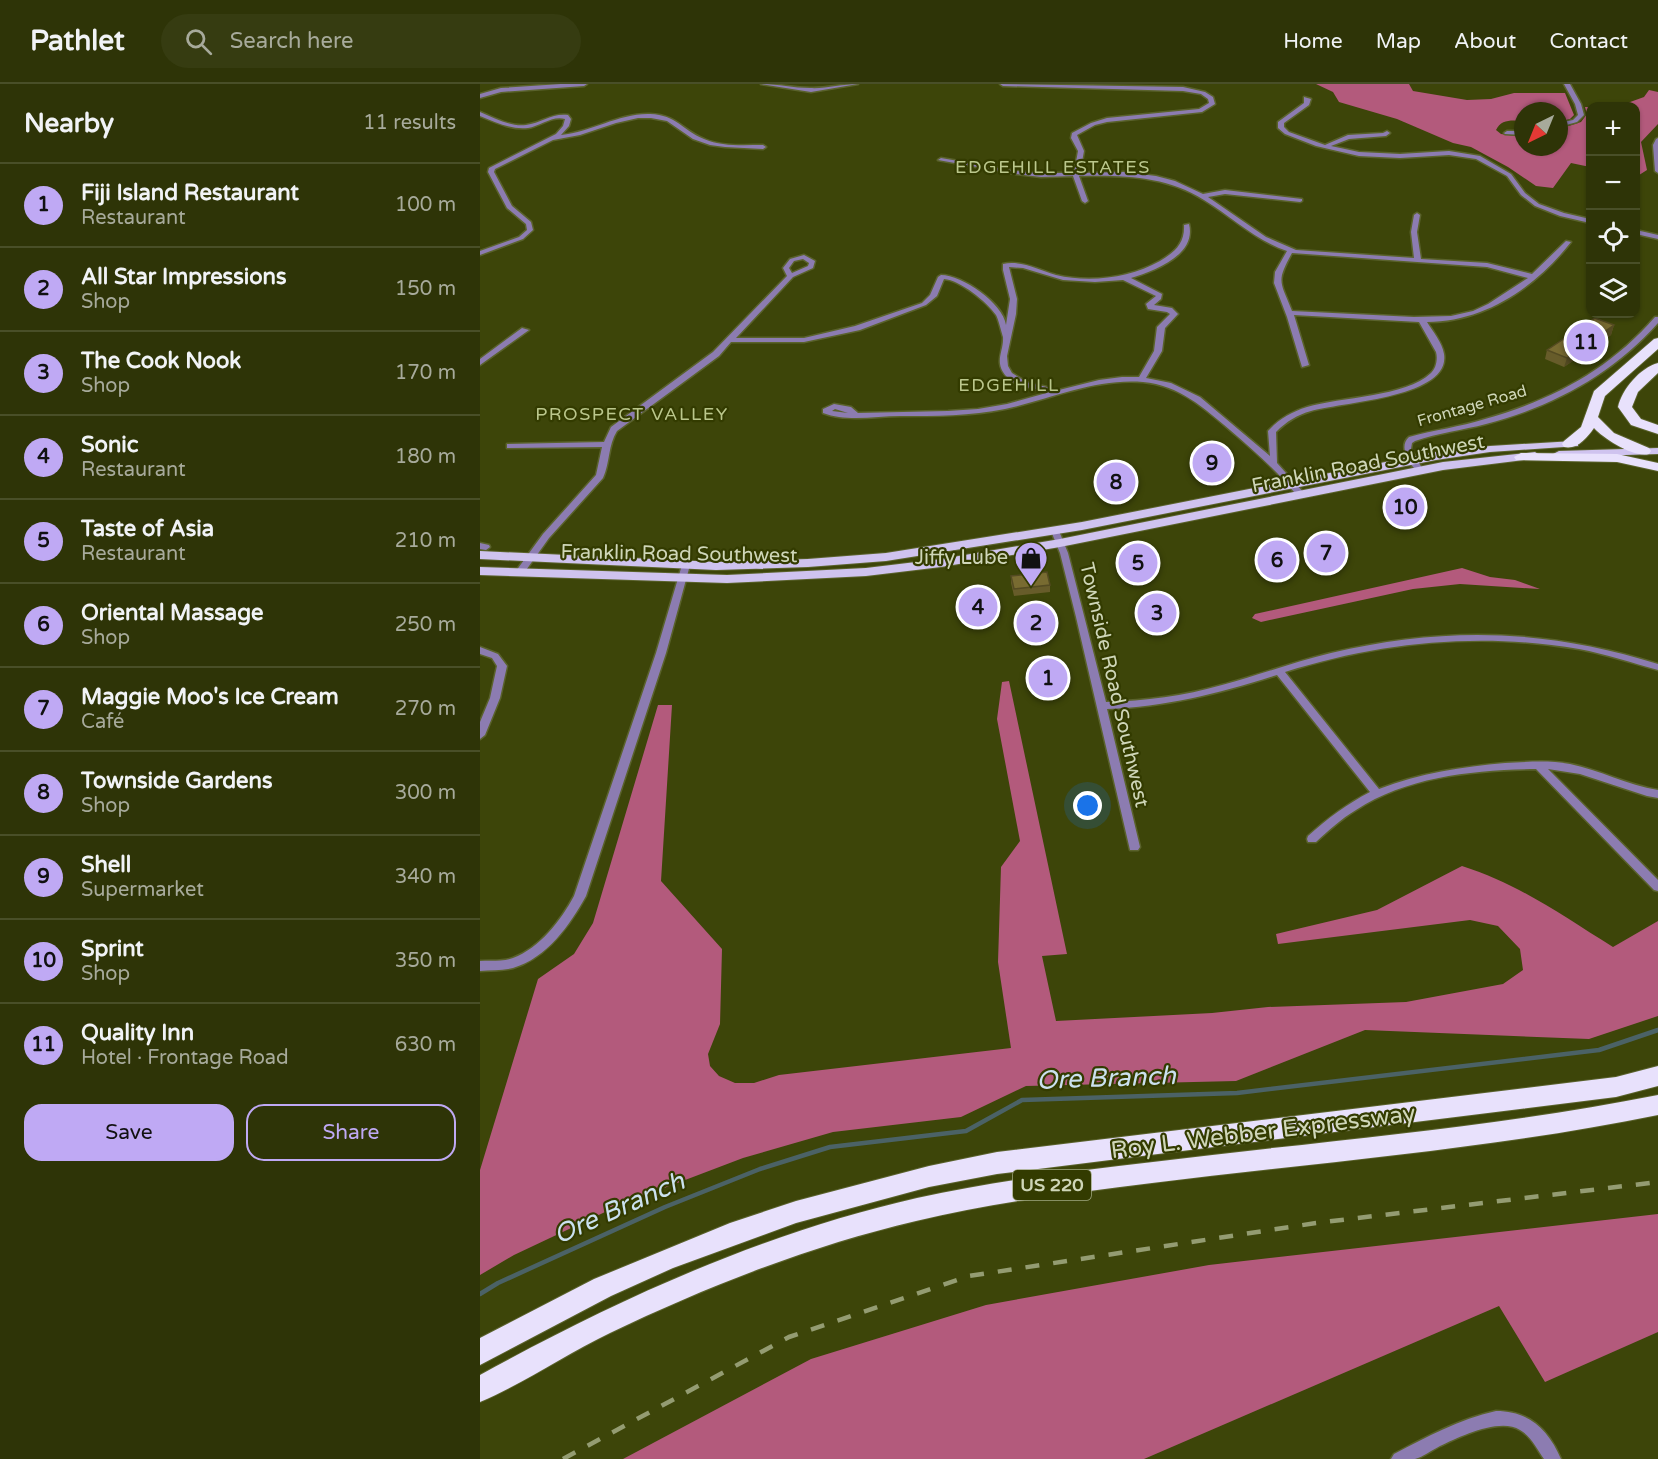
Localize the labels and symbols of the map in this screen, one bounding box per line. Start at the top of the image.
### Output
north arrow [1514,102,1568,156]
district label: EDGEHILL ESTATES [955,156,1151,178]
pin: 11 [1566,320,1606,364]
district label: EDGEHILL [958,374,1060,396]
street label: Frontage Road [1415,381,1529,431]
district label: PROSPECT VALLEY [535,403,729,425]
street label: Franklin Road Southwest [1249,430,1487,498]
pin: 9 [1192,440,1232,485]
pin: 8 [1096,460,1136,504]
pin: 10 [1386,484,1424,530]
pin: 7 [1306,530,1346,576]
pin: 6 [1258,538,1296,582]
street label: Franklin Road Southwest [560,540,798,568]
shop icon: Jiffy Lube [1013,540,1049,587]
pin: 5 [1118,540,1158,586]
place label: Jiffy Lube [915,546,1008,570]
street label: Townside Road Southwest [1074,560,1154,810]
pin: 4 [958,584,998,630]
pin: 3 [1138,590,1176,636]
pin: 2 [1016,600,1056,646]
pin: 1 [1028,656,1068,700]
your location [1073,791,1102,820]
water label: Ore Branch [1036,1060,1178,1096]
street label: Roy L. Webber Expressway [1109,1099,1417,1165]
water label: Ore Branch [549,1165,690,1251]
road number: US 220 [1013,1170,1091,1200]

